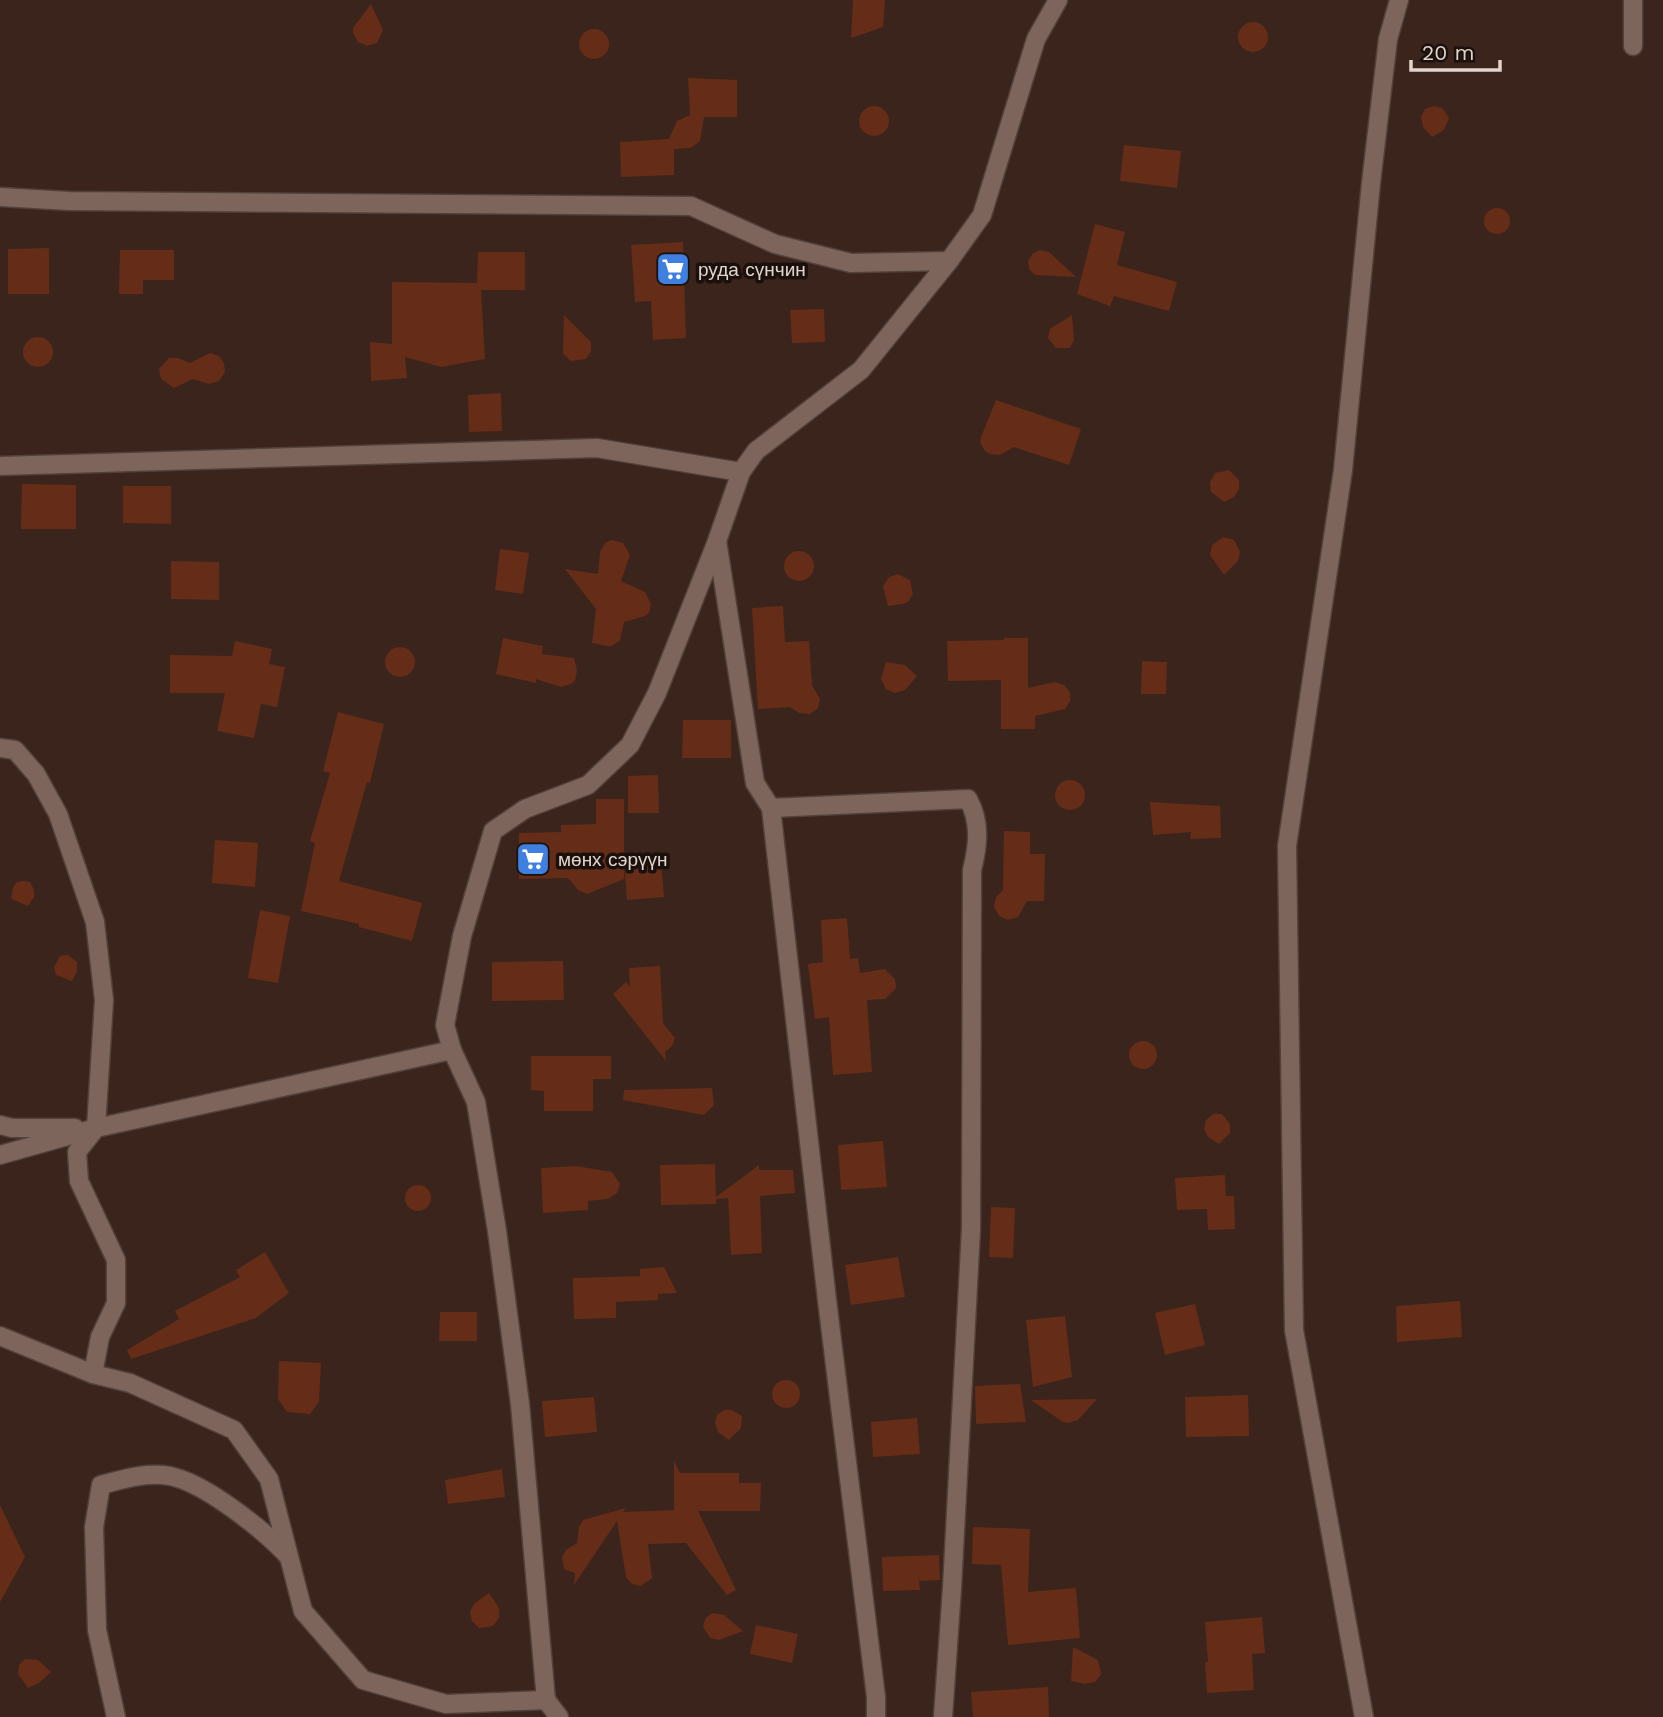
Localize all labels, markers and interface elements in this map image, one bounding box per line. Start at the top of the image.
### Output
scale bar [1411,28,1500,72]
text: 20 m [1422,40,1474,65]
supermarket icon: руда сүнчин [654,250,692,288]
place label: руда сүнчин [698,258,806,281]
supermarket icon: мөнх сэрүүн [514,840,552,878]
place label: мөнх сэрүүн [558,848,668,871]

